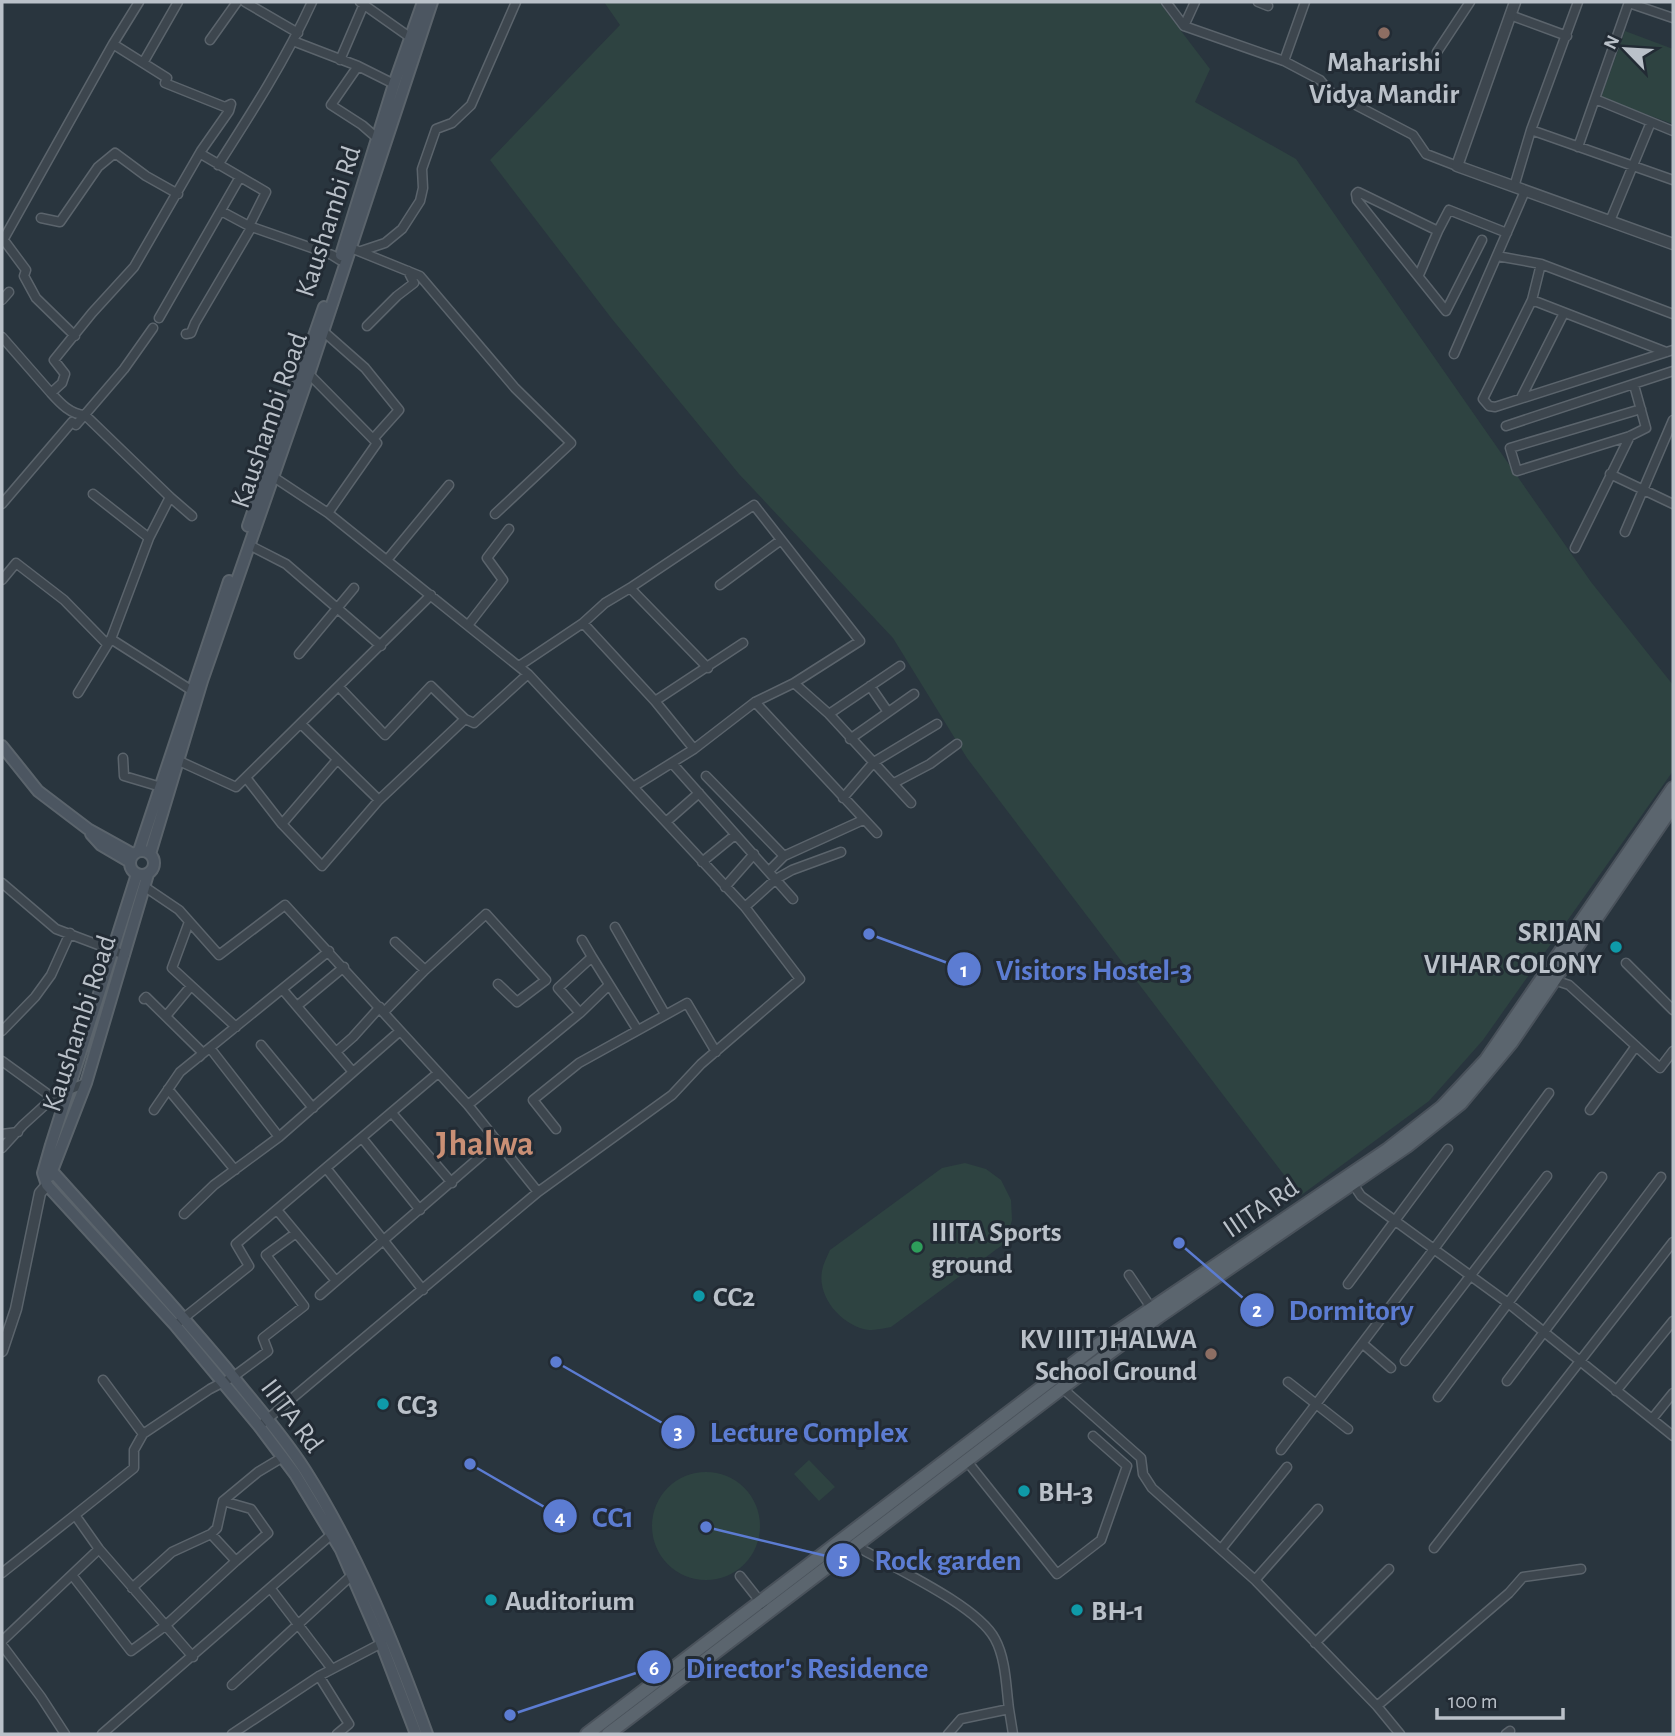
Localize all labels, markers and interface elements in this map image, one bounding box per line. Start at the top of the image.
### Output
north arrow [1591,14,1661,84]
marker: Maharishi Vidya Mandir [1376,25,1392,41]
text: N [1601,32,1623,52]
place label: Maharishi Vidya Mandir [1309,49,1459,109]
street label: Kaushambi Rd [291,143,366,301]
street label: Kaushambi Road [227,329,313,512]
place label: SRIJAN VIHAR COLONY [1424,919,1602,979]
street label: Kaushambi Road [38,932,122,1115]
marker: SRIJAN VIHAR COLONY [1608,939,1624,955]
callout: Visitors Hostel-3 [947,944,1206,995]
text: Visitors Hostel-3 [996,956,1192,986]
text: 1 [960,960,968,981]
district label: Jhalwa [436,1127,534,1162]
street label: IIITA Rd [1218,1174,1304,1244]
place label: IIITA Sports ground [931,1219,1061,1279]
marker: IIITA Sports ground [909,1239,925,1255]
place label: CC2 [713,1284,755,1312]
callout: Dormitory [1240,1284,1428,1335]
marker: CC2 [691,1288,707,1304]
text: Dormitory [1288,1296,1414,1326]
text: 2 [1252,1300,1262,1321]
place label: KV IIIT JHALWA School Ground [1020,1326,1197,1386]
marker: KV IIIT JHALWA School Ground [1203,1346,1219,1362]
street label: IIITA Rd [255,1374,328,1458]
place label: CC3 [397,1392,438,1420]
marker: CC3 [375,1396,391,1412]
callout: Lecture Complex [661,1406,922,1457]
text: Lecture Complex [710,1418,908,1448]
text: 3 [673,1422,683,1443]
place label: BH-3 [1038,1479,1093,1507]
marker: BH-3 [1016,1483,1032,1499]
callout: CC1 [543,1491,648,1542]
text: CC1 [592,1503,634,1533]
text: 4 [555,1507,565,1528]
callout: Rock garden [825,1534,1036,1585]
text: Rock garden [874,1546,1022,1576]
text: 5 [838,1550,848,1571]
place label: Auditorium [505,1588,635,1616]
marker: Auditorium [483,1592,499,1608]
place label: BH-1 [1091,1598,1144,1626]
marker: BH-1 [1069,1602,1085,1618]
callout: Director's Residence [637,1642,943,1693]
text: Director's Residence [686,1654,928,1684]
text: 6 [649,1658,659,1679]
scale bar [1437,1676,1563,1720]
text: 100 m [1448,1691,1498,1712]

